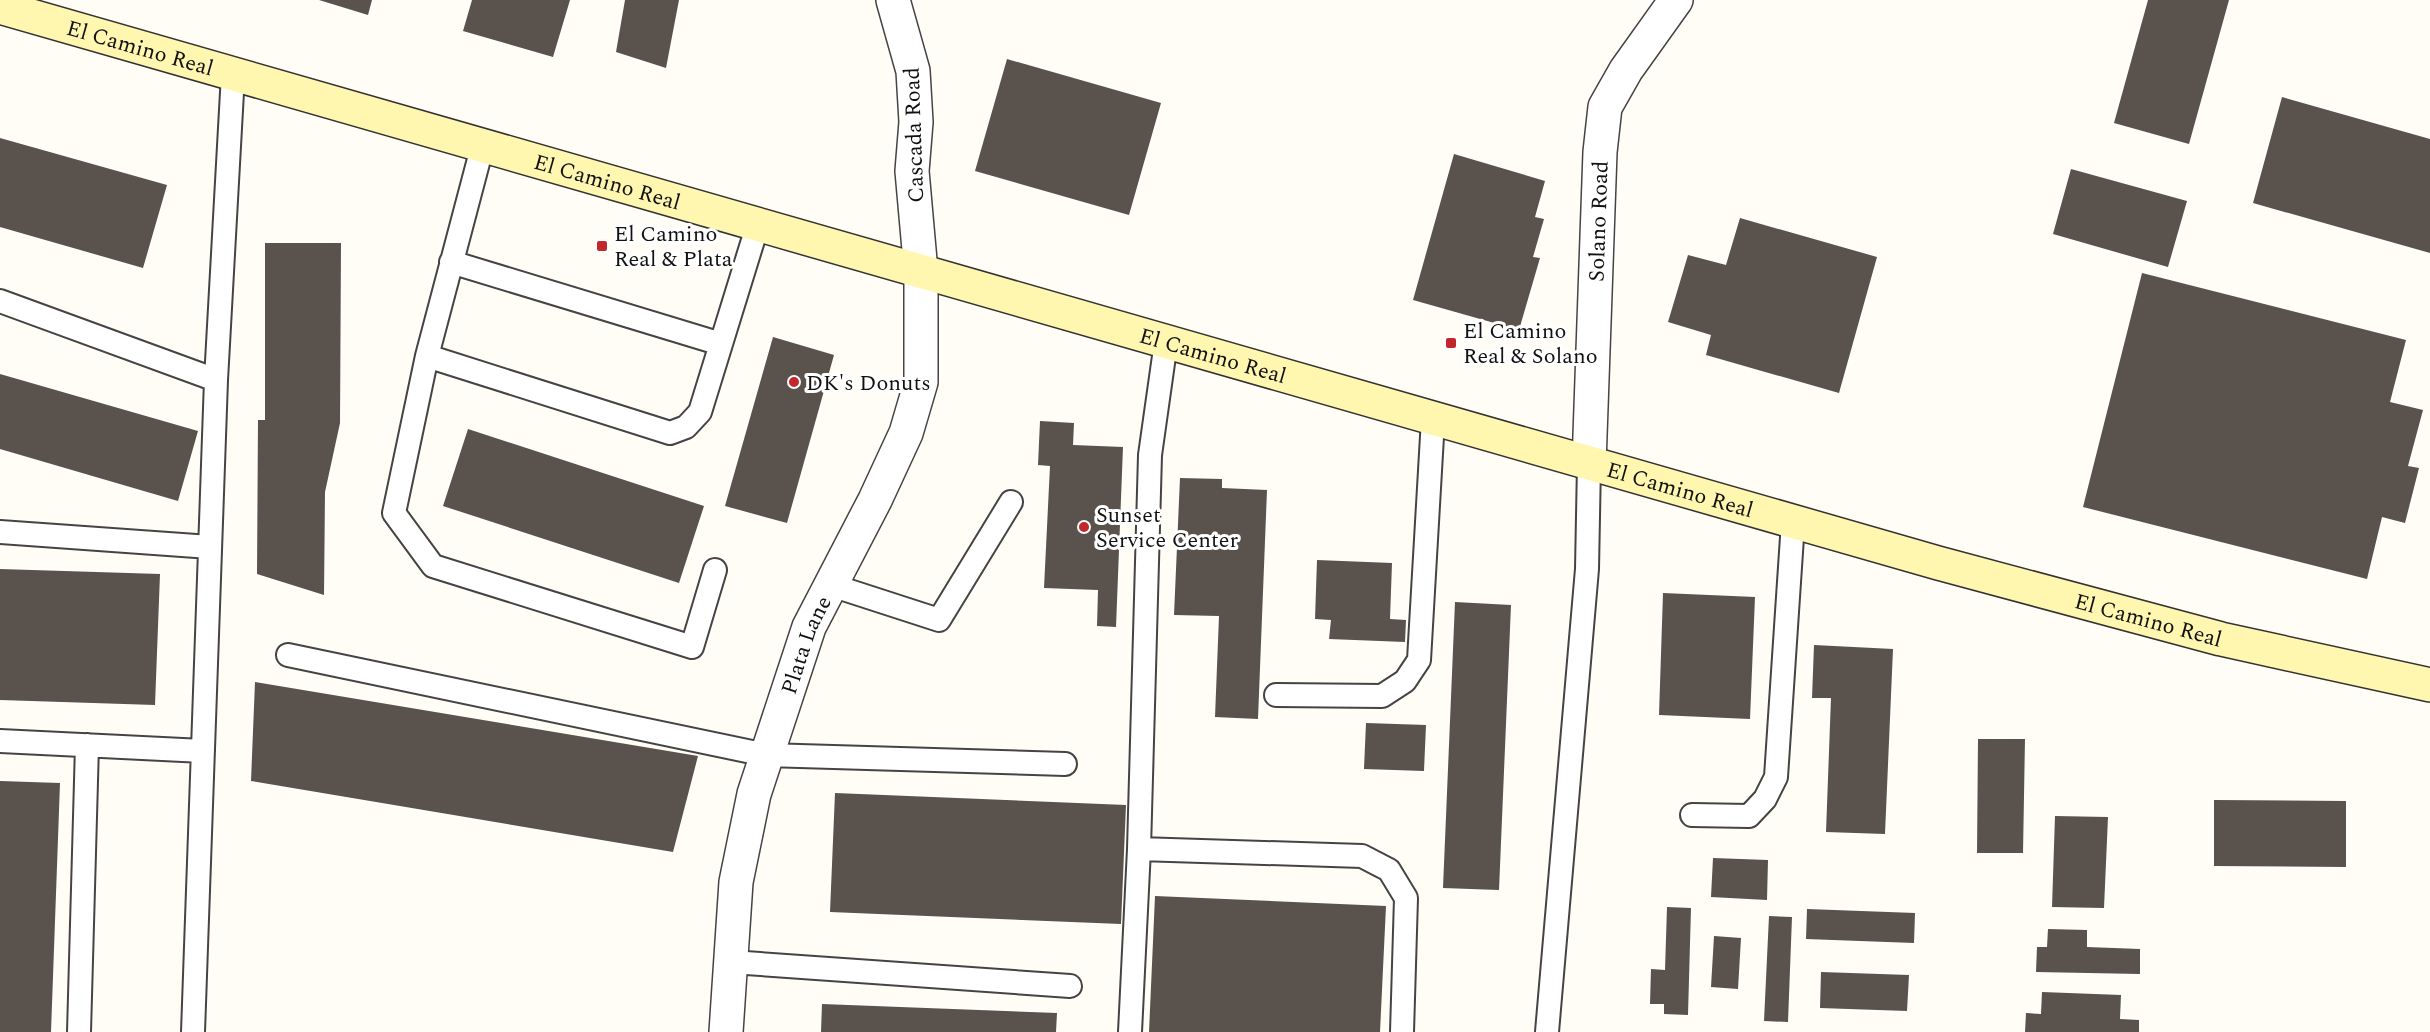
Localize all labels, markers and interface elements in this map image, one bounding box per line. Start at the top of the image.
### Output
street label: El Camino Real [63,12,217,85]
street label: Cascada Road [896,67,933,203]
street label: El Camino Real [530,146,684,219]
street label: Solano Road [1580,160,1618,282]
place label: El Camino Real & Plata [614,218,733,276]
marker: El Camino Real & Plata [595,239,609,253]
place label: El Camino Real & Solano [1463,315,1598,373]
street label: El Camino Real [1135,320,1290,393]
marker: El Camino Real & Solano [1444,336,1458,350]
place label: DK's Donuts [806,367,931,400]
marker: DK's Donuts [787,375,801,389]
street label: El Camino Real [1602,454,1757,527]
place label: Sunset Service Center [1096,499,1238,557]
marker: Sunset Service Center [1077,520,1091,534]
street label: El Camino Real [2071,585,2225,657]
street label: Plata Lane [773,590,841,699]

